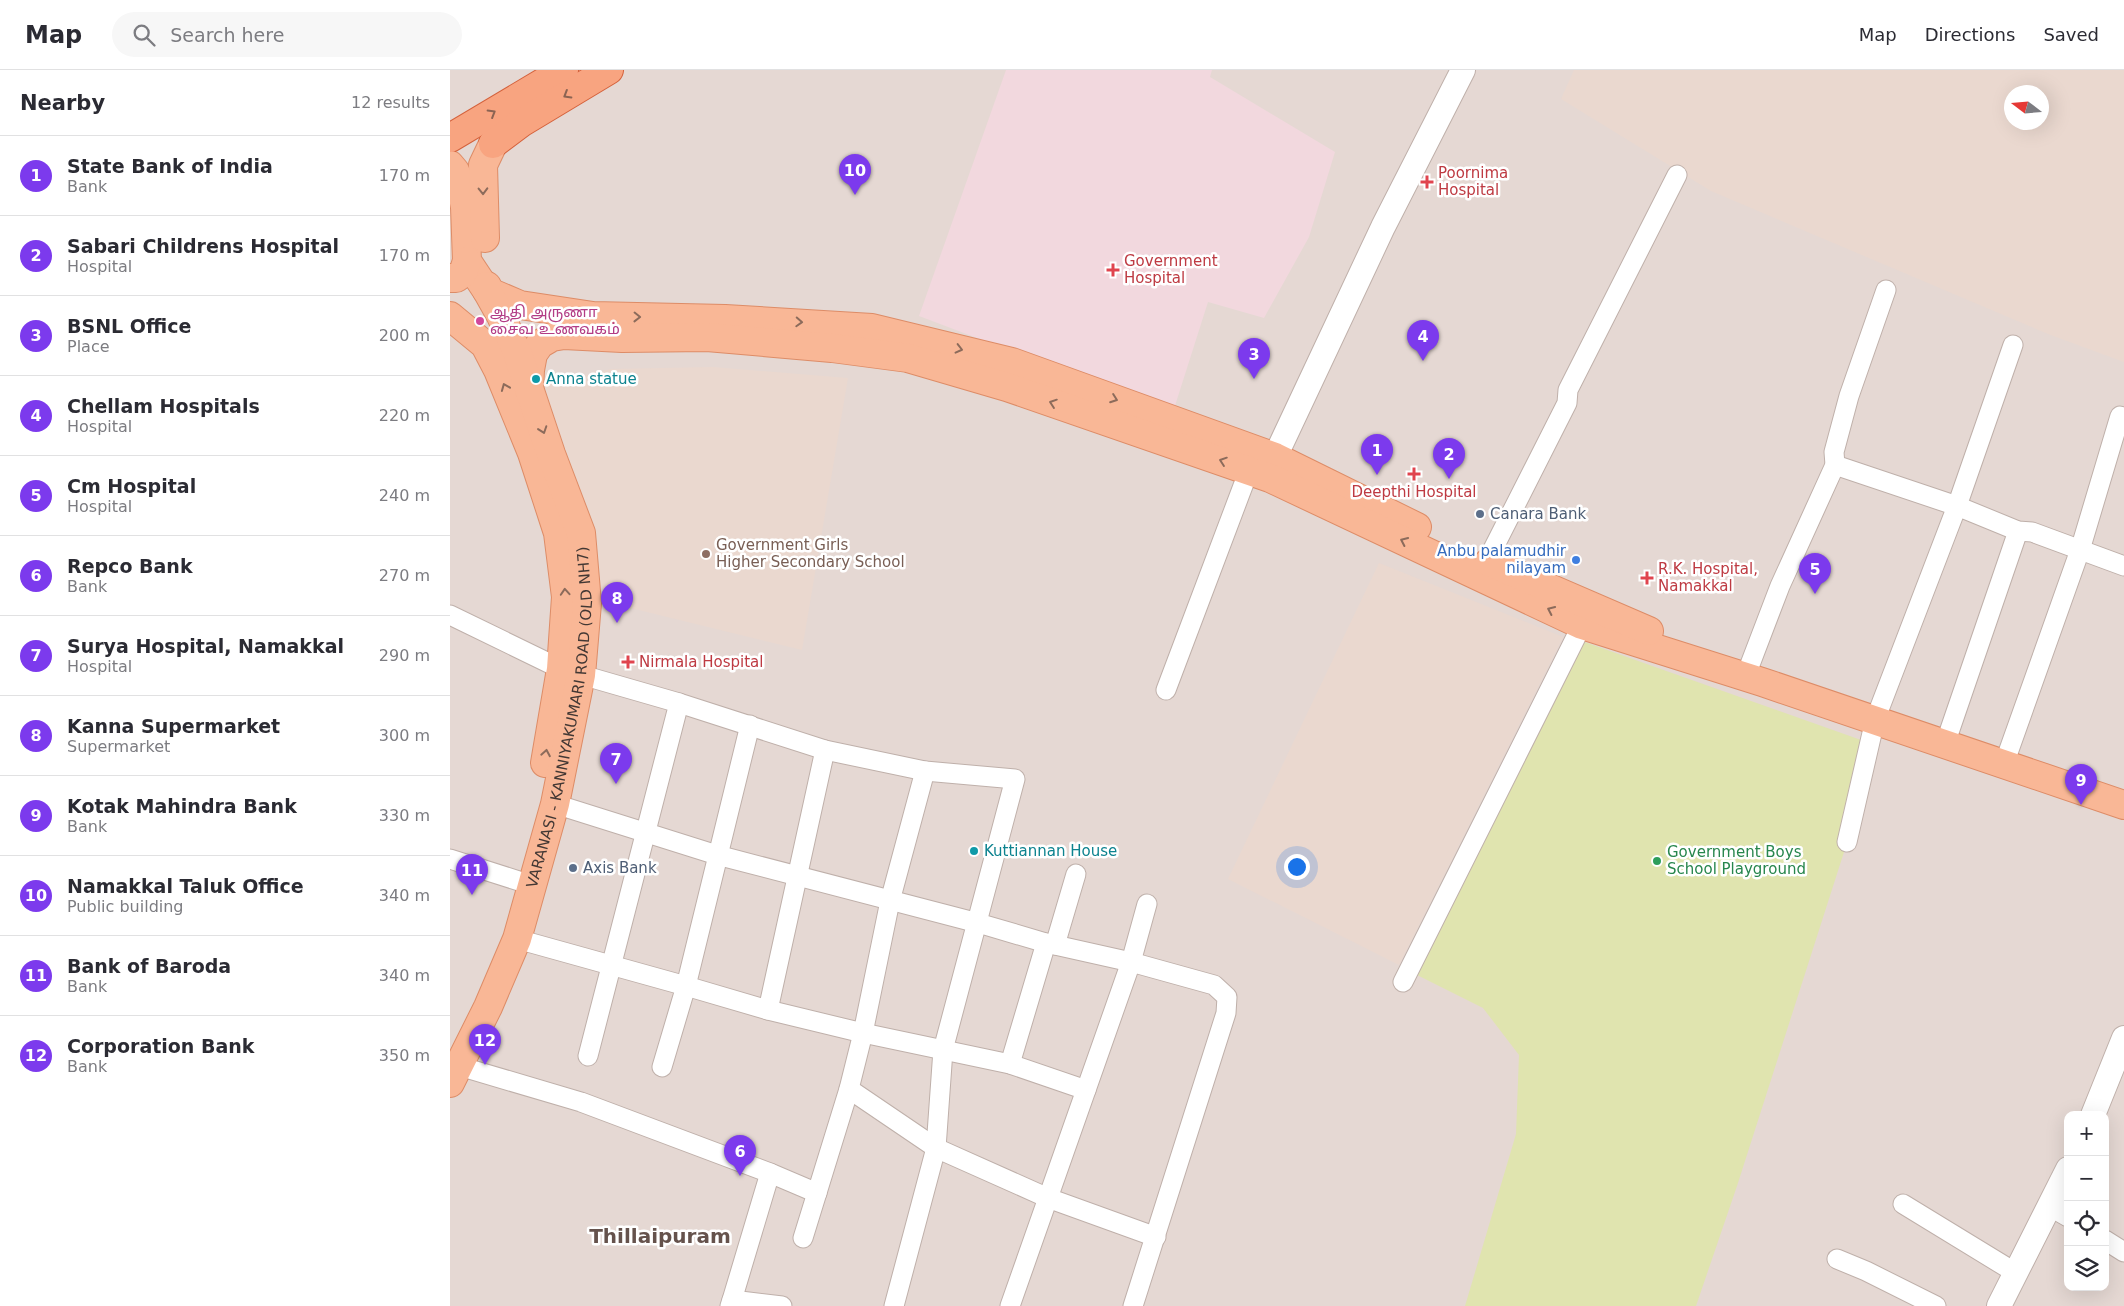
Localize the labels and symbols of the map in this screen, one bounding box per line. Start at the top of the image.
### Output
north arrow [2004,85,2049,130]
one-way arrow [564,89,573,99]
one-way arrow [486,110,495,120]
pin: 10 [839,154,871,195]
place label: Poornima Hospital [1438,164,1508,199]
marker: Poornima Hospital [1420,175,1434,189]
one-way arrow [478,188,488,195]
place label: Government Hospital [1124,252,1218,287]
marker: Government Hospital [1106,263,1120,277]
place label: ஆதி அருணா சைவ உணவகம் [490,303,620,338]
one-way arrow [634,312,641,322]
marker: ஆதி அருணா சைவ உணவகம் [474,315,486,327]
one-way arrow [796,317,804,328]
pin: 4 [1407,320,1439,361]
pin: 3 [1238,338,1270,379]
one-way arrow [955,343,964,354]
place label: Anna statue [546,370,637,388]
marker: Anna statue [530,373,542,385]
one-way arrow [501,383,512,392]
one-way arrow [1109,393,1118,403]
one-way arrow [1049,399,1058,409]
one-way arrow [537,425,547,433]
pin: 1 [1361,434,1393,475]
pin: 2 [1433,438,1465,479]
one-way arrow [1220,457,1228,467]
marker: Deepthi Hospital [1407,467,1421,481]
place label: Deepthi Hospital [1351,483,1477,501]
place label: Canara Bank [1490,505,1586,523]
marker: Canara Bank [1474,508,1486,520]
place label: Government Girls Higher Secondary School [716,536,905,571]
one-way arrow [1400,537,1409,547]
place label: Anbu palamudhir nilayam [1437,542,1567,577]
street label: VARANASI - KANNIYAKUMARI ROAD (OLD NH7) [523,546,596,890]
marker: Government Girls Higher Secondary School [700,548,712,560]
pin: 5 [1799,553,1831,594]
marker: Anbu palamudhir nilayam [1570,554,1582,566]
place label: R.K. Hospital, Namakkal [1658,560,1758,595]
marker: R.K. Hospital, Namakkal [1640,571,1654,585]
pin: 8 [601,582,633,623]
one-way arrow [559,588,570,596]
one-way arrow [1547,606,1556,617]
place label: Nirmala Hospital [639,653,763,671]
marker: Nirmala Hospital [621,655,635,669]
pin: 7 [600,743,632,784]
one-way arrow [541,749,551,758]
pin: 9 [2065,764,2097,805]
place label: Kuttiannan House [984,842,1117,860]
place label: Government Boys School Playground [1667,843,1806,878]
marker: Kuttiannan House [968,845,980,857]
pin: 11 [456,854,488,895]
your location [1284,854,1310,880]
marker: Government Boys School Playground [1651,855,1663,867]
place label: Axis Bank [583,859,657,877]
marker: Axis Bank [567,862,579,874]
pin: 12 [469,1024,501,1065]
pin: 6 [724,1135,756,1176]
district label: Thillaipuram [589,1224,731,1248]

